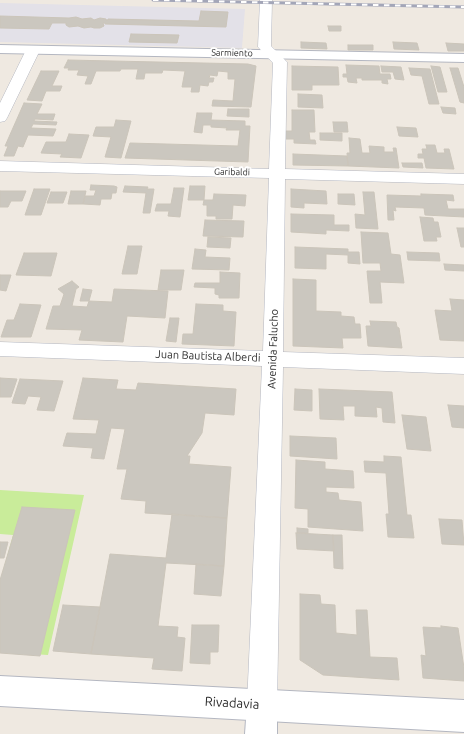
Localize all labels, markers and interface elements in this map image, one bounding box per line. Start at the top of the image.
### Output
street label: Sarmiento [211,47,253,59]
street label: Garibaldi [214,166,250,178]
street label: Avenida Falucho [265,309,281,389]
street label: Juan Bautista Alberdi [155,348,261,364]
street label: Rivadavia [204,694,260,712]

